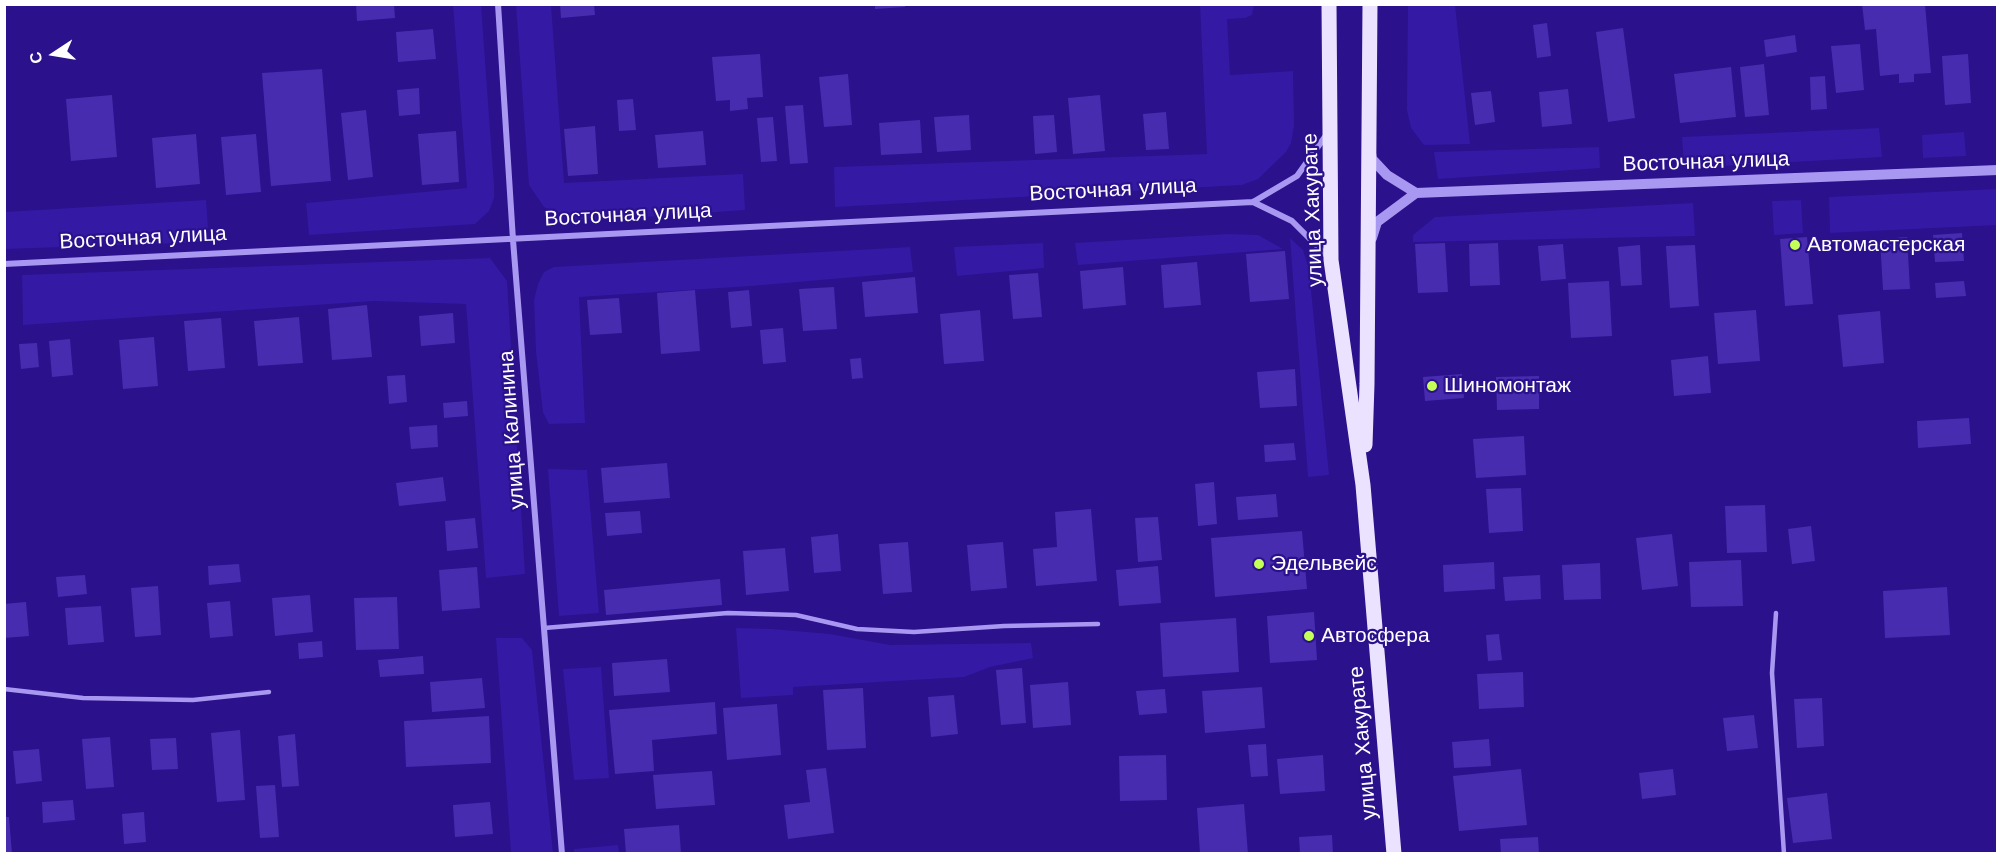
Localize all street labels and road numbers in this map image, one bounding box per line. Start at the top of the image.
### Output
street label: улица Хакурате [1298,132,1328,288]
street label: Восточная улица [1622,146,1790,178]
street label: Восточная улица [1029,173,1197,207]
street label: Восточная улица [544,198,712,232]
street label: Восточная улица [59,221,227,255]
street label: улица Калинина [494,350,530,510]
street label: улица Хакурате [1344,665,1382,821]

